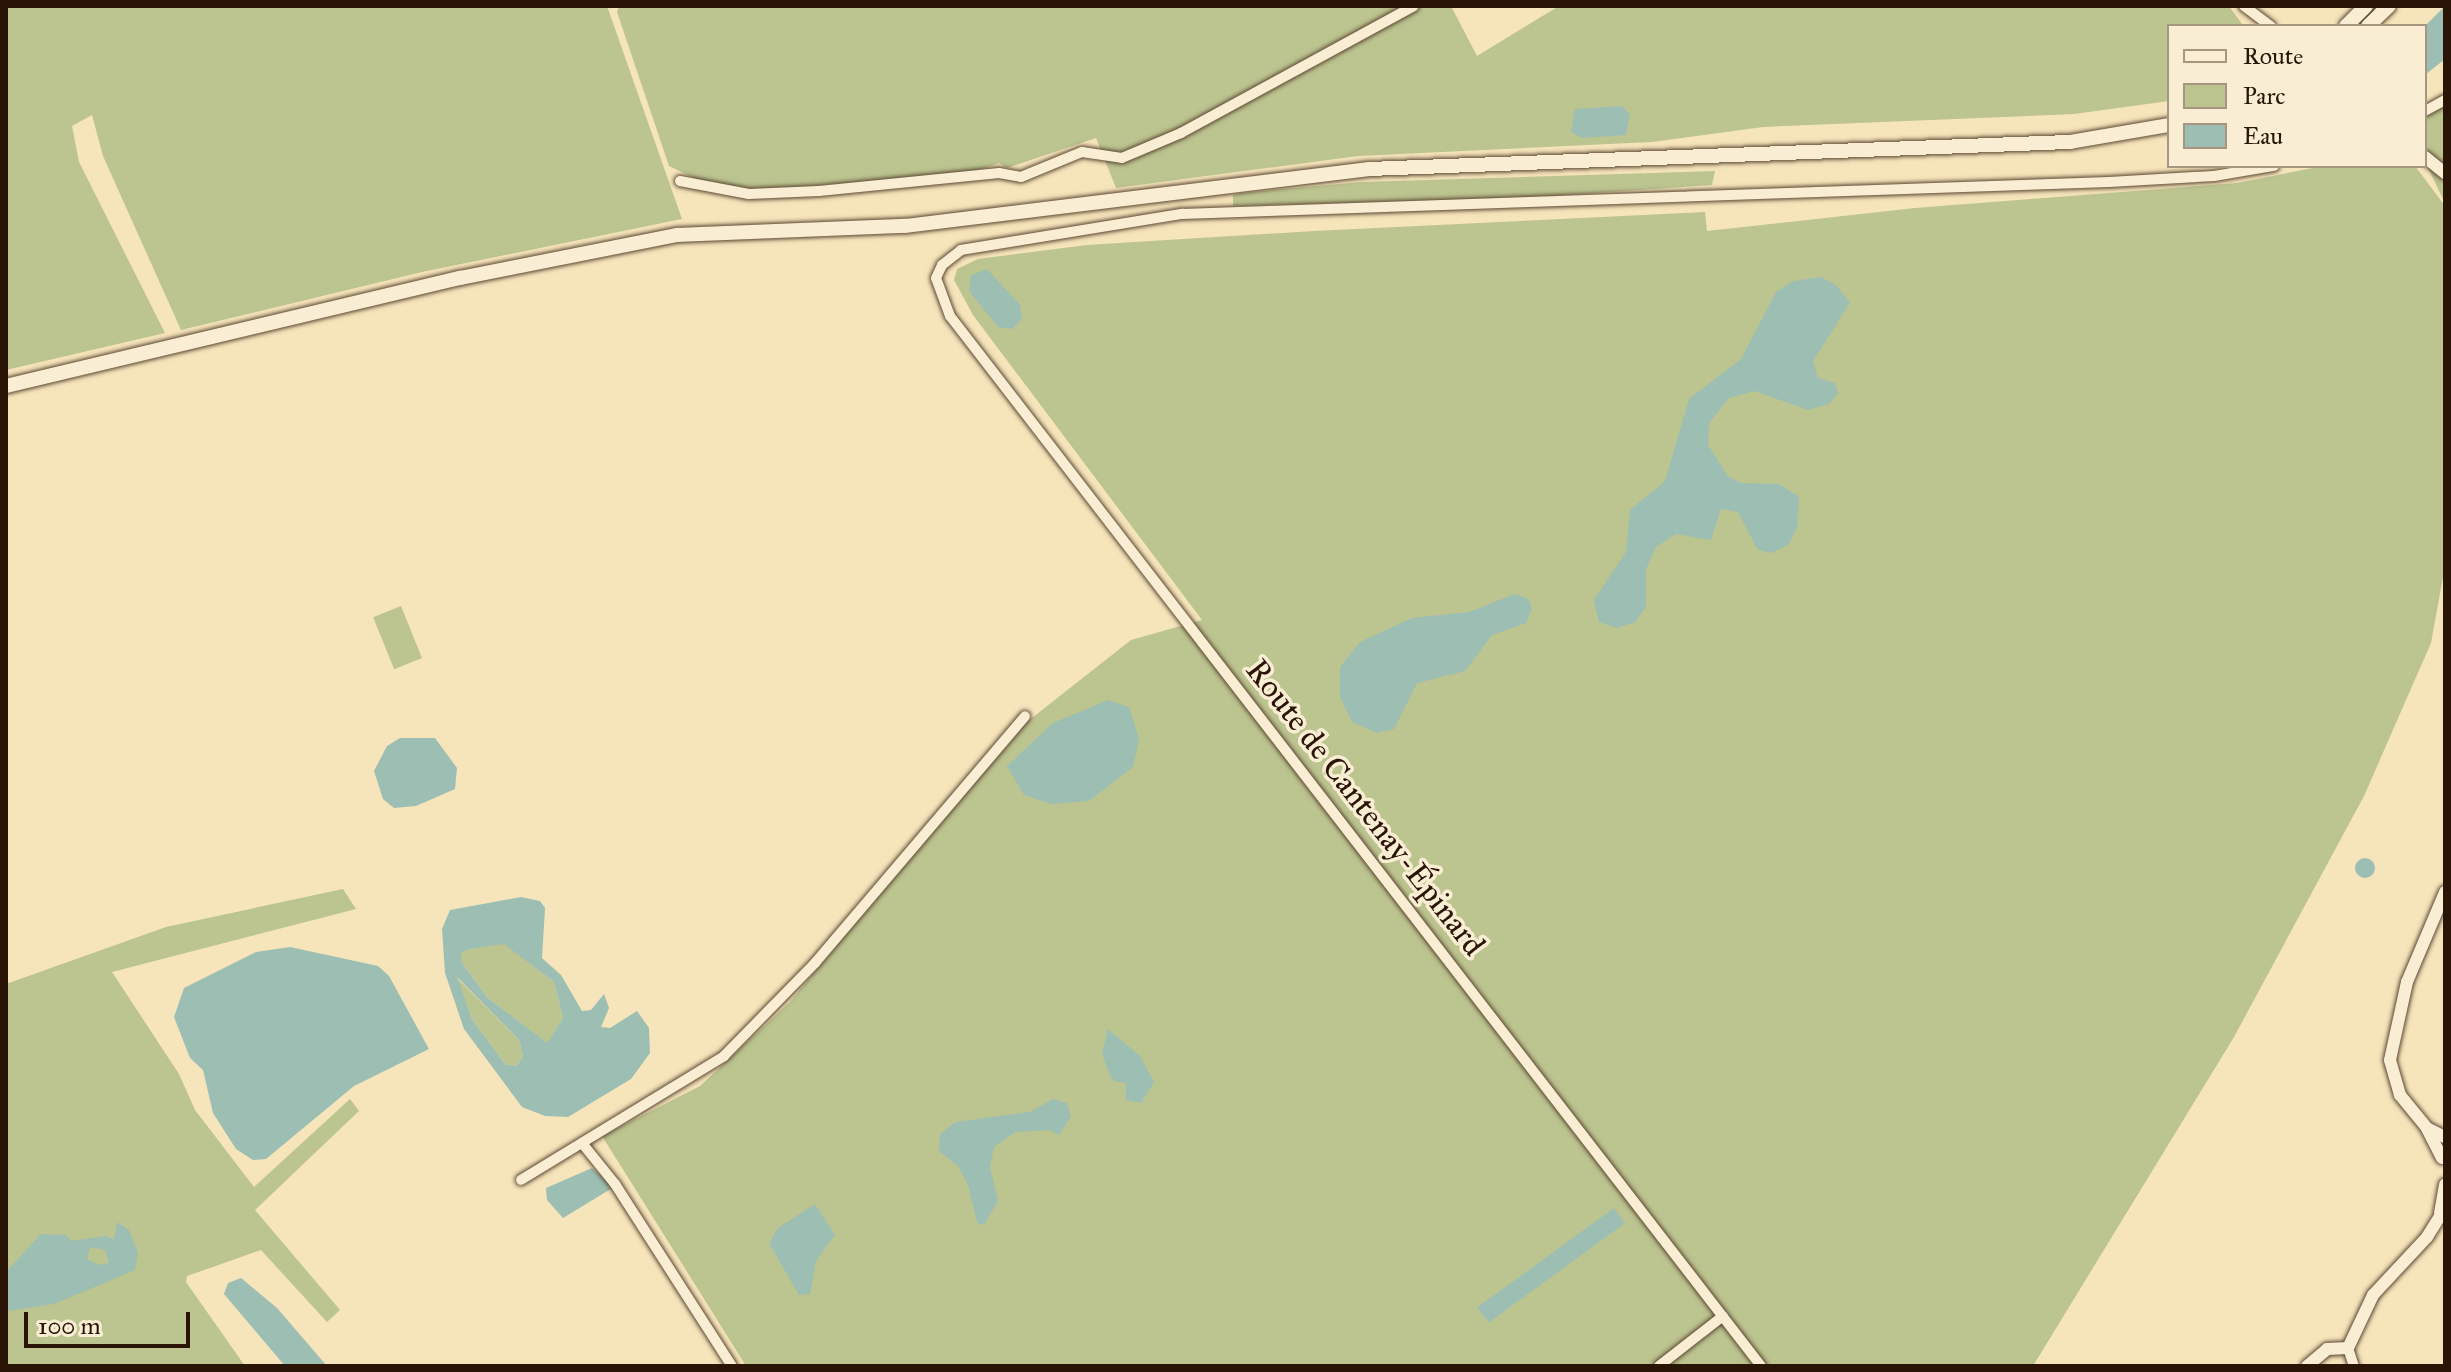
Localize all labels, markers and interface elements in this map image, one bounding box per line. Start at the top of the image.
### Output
legend [2167,24,2427,168]
text: Route [2243,41,2303,71]
text: Parc [2243,81,2285,111]
text: Eau [2243,121,2283,151]
street label: Route de Cantenay-Épinard [1237,652,1493,964]
scale bar [28,1296,194,1346]
text: 100 m [38,1311,101,1341]

